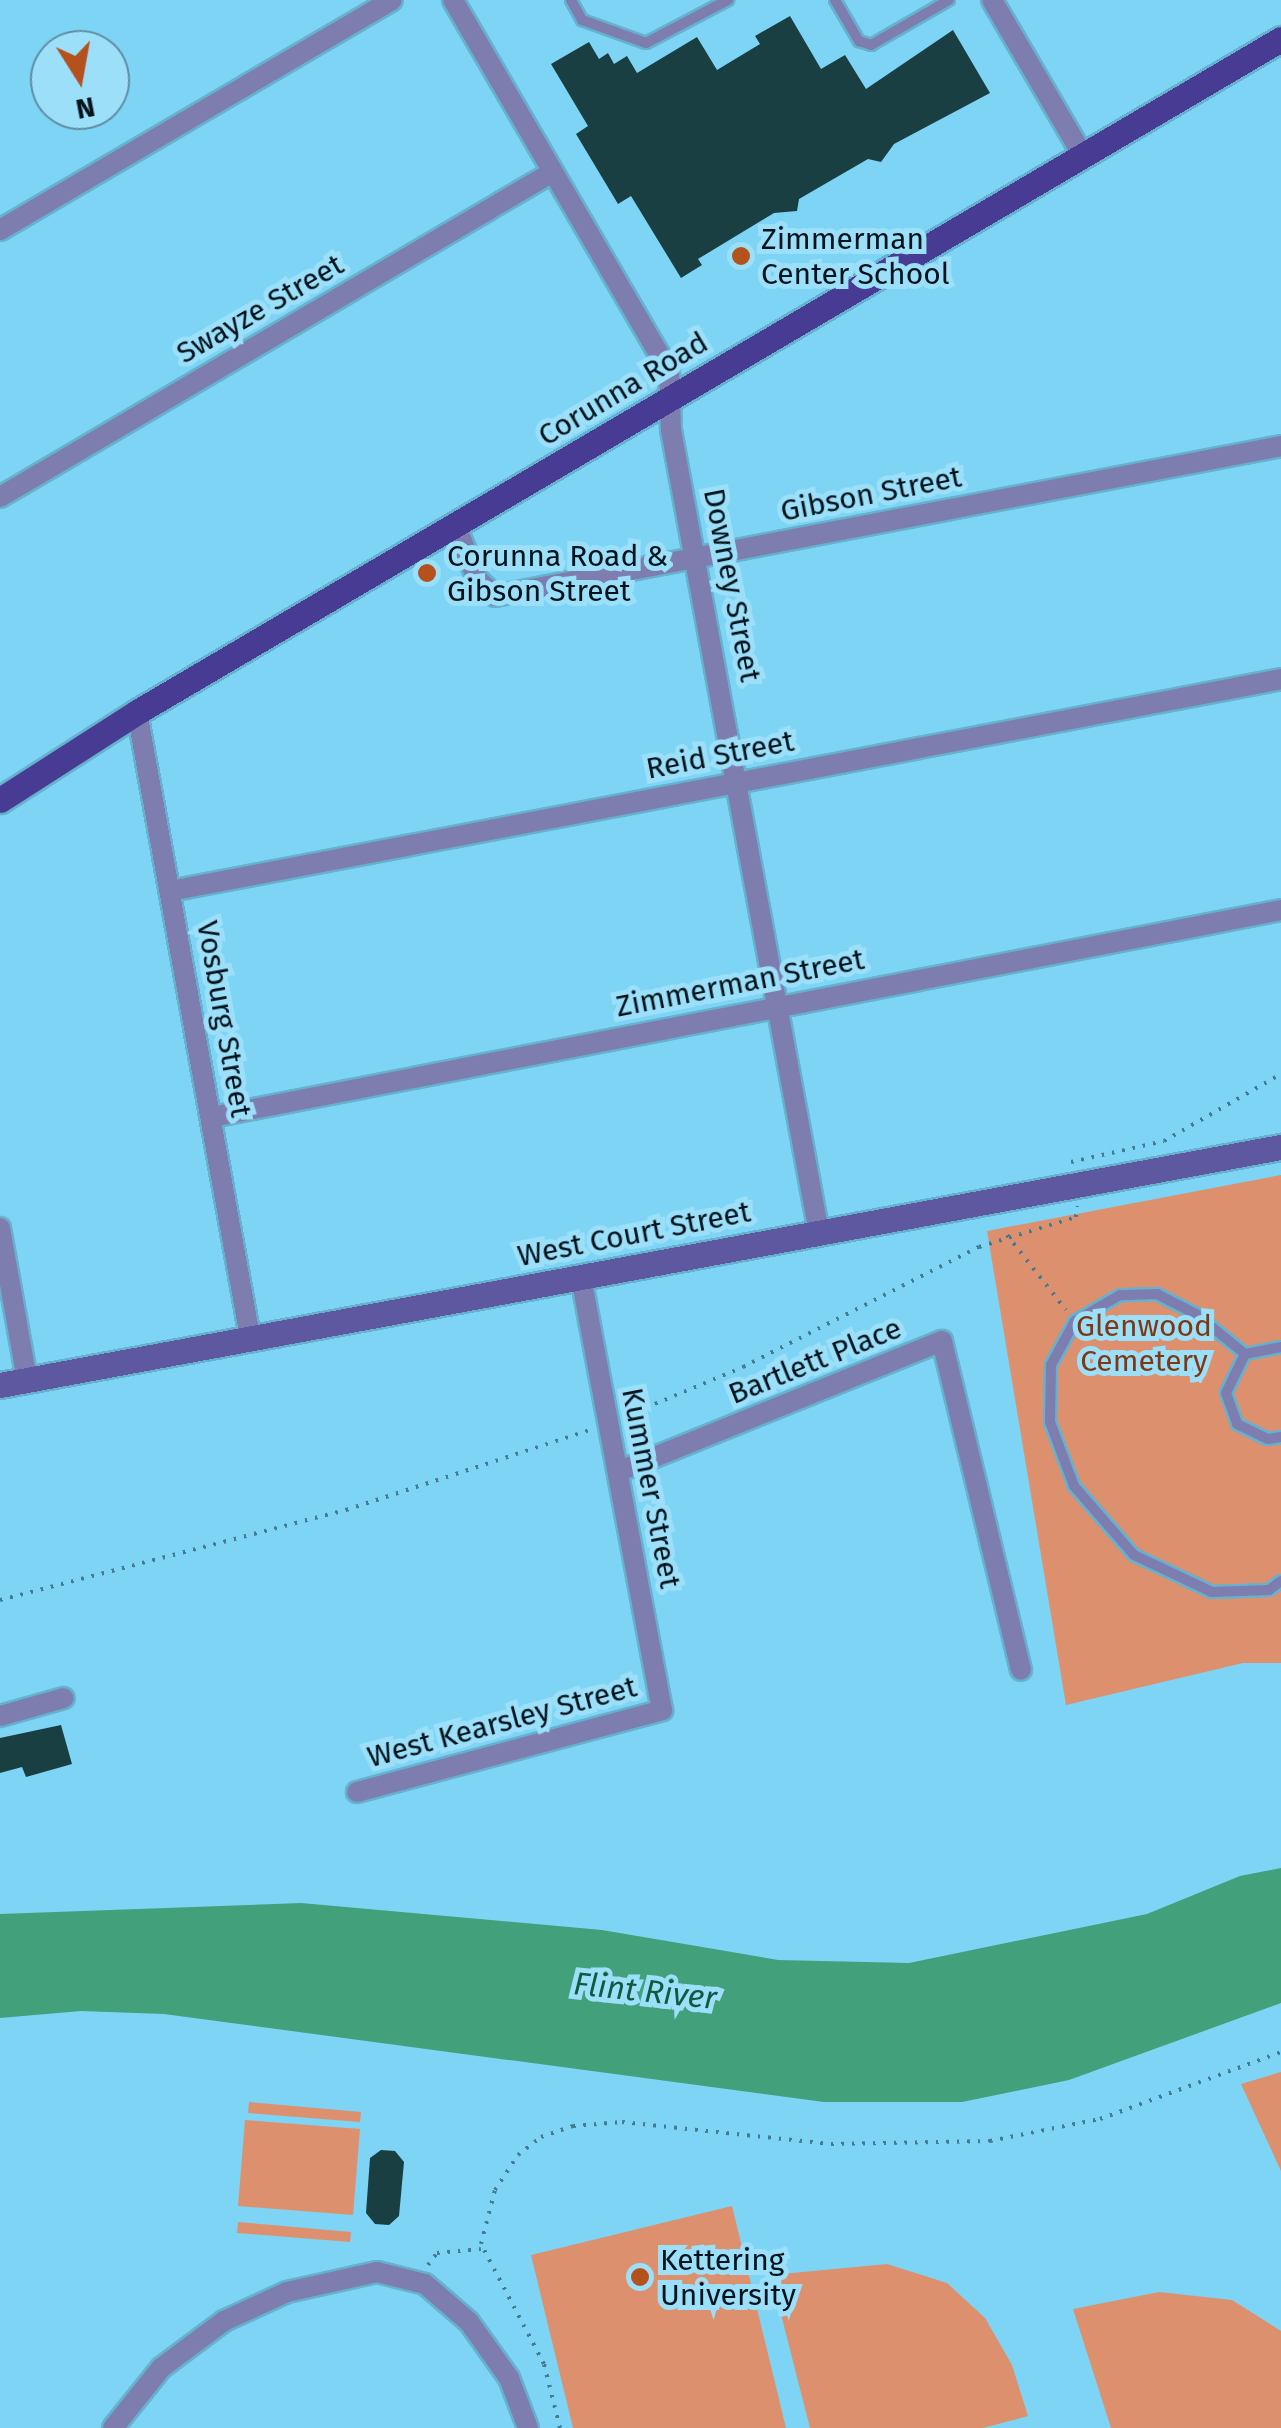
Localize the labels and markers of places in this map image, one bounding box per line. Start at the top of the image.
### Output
place label: Zimmerman Center School [761,221,949,292]
marker: Zimmerman Center School [730,245,752,267]
place label: Corunna Road & Gibson Street [447,538,668,608]
marker: Corunna Road & Gibson Street [416,562,438,584]
place label: Kettering University [660,2242,796,2312]
marker: Kettering University [629,2266,651,2288]

